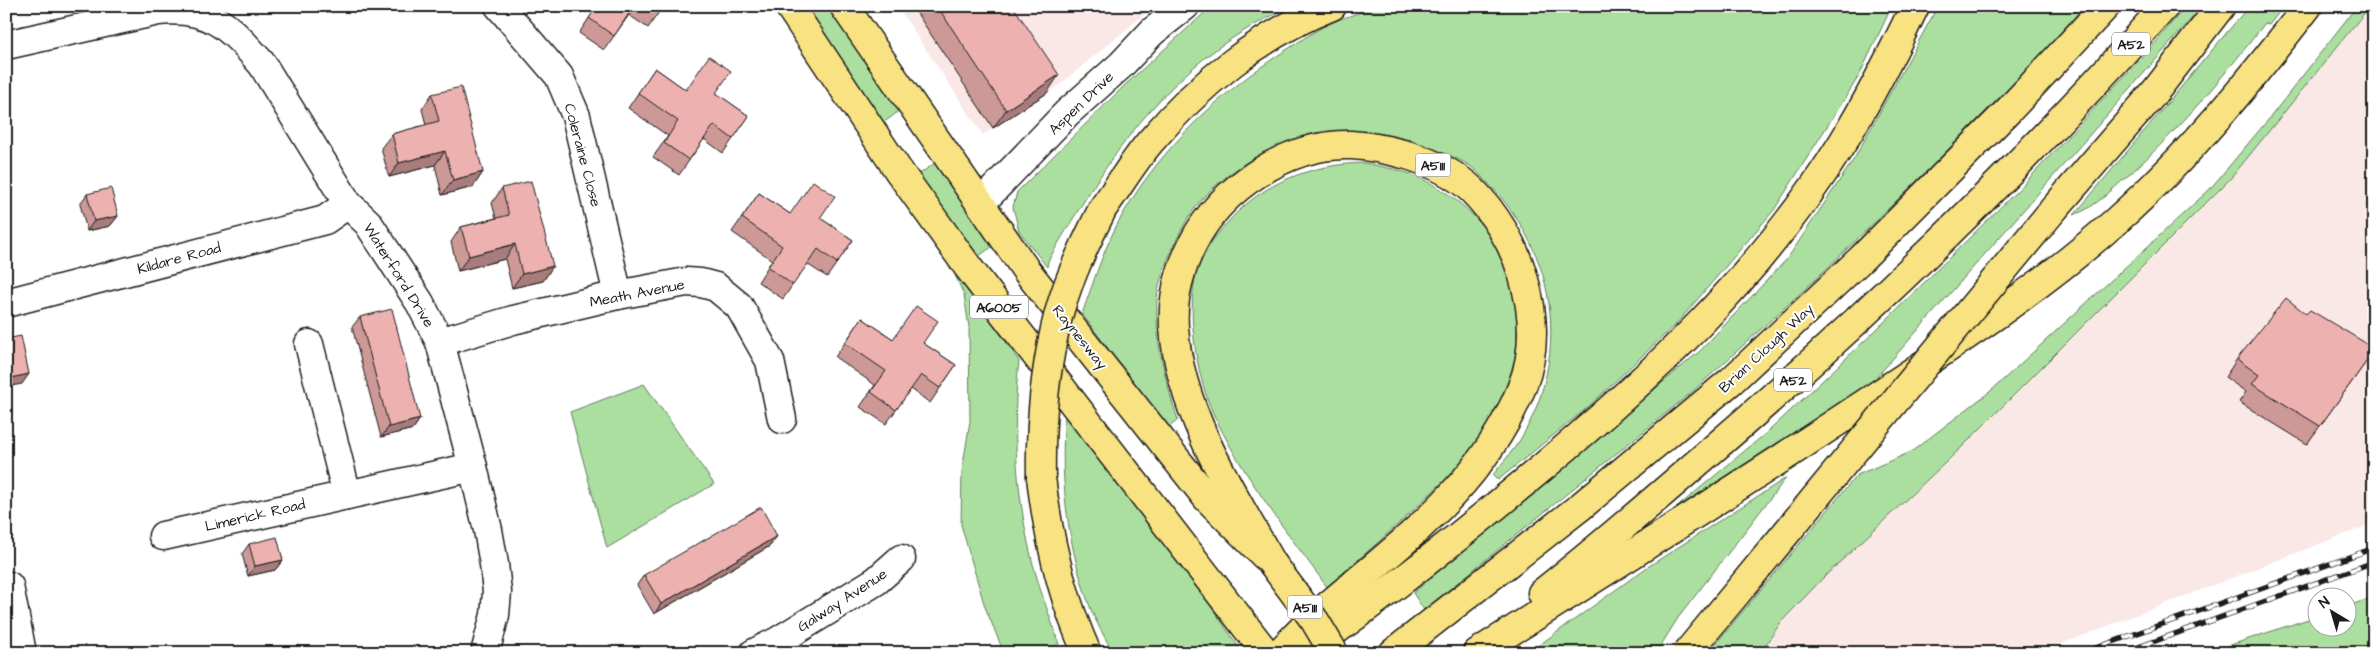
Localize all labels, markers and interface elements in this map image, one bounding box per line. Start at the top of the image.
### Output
road number: A52 [2112,33,2150,56]
street label: Aspen Drive [1044,67,1119,140]
street label: Coleraine Close [559,101,606,209]
road number: A5111 [1416,154,1450,176]
street label: Waterford Drive [358,219,439,332]
street label: Kildare Road [135,237,224,280]
street label: Meath Avenue [588,274,686,313]
road number: A6005 [970,296,1028,318]
street label: Brian Clough Way [1714,299,1819,399]
street label: Raynesway [1046,301,1112,375]
road number: A52 [1774,368,1812,392]
street label: Limerick Road [203,494,308,537]
street label: Galway Avenue [793,564,892,638]
north arrow [2308,586,2358,636]
text: N [2315,592,2334,613]
road number: A5111 [1288,596,1322,618]

